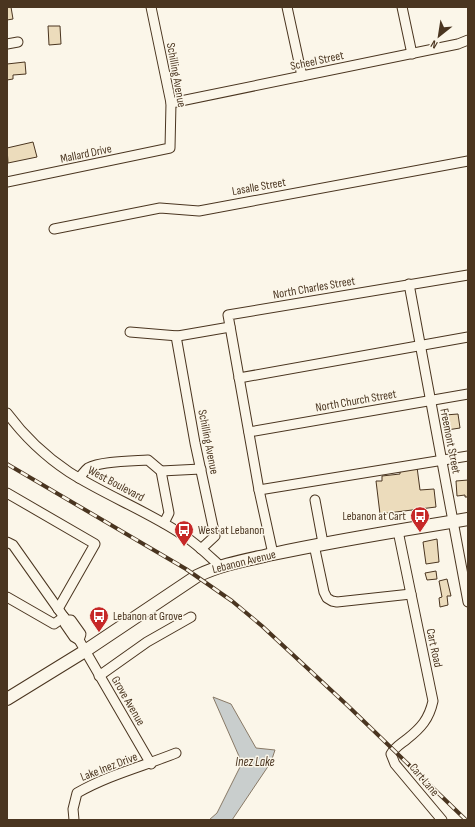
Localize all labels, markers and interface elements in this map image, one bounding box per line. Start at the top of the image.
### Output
north arrow [419,16,459,56]
text: N [428,37,440,51]
street label: Schilling Avenue [163,41,189,109]
street label: Scheel Street [289,48,345,74]
street label: Mallard Drive [59,141,113,167]
street label: Lasalle Street [231,175,287,199]
street label: North Charles Street [272,273,357,303]
street label: North Church Street [314,386,398,415]
street label: Freemont Street [436,407,464,475]
street label: Schilling Avenue [194,408,222,476]
street label: West Boulevard [85,463,147,505]
bus stop icon: Lebanon at Cart [409,505,431,533]
place label: Lebanon at Cart [342,509,406,524]
bus stop icon: West at Lebanon [173,519,195,547]
place label: West at Lebanon [198,523,264,538]
street label: Lebanon Avenue [211,547,278,577]
bus stop icon: Lebanon at Grove [88,605,110,633]
place label: Lebanon at Grove [113,609,183,624]
street label: Cart Road [423,627,445,669]
street label: Grove Avenue [108,674,148,729]
street label: Lake Inez Drive [78,749,140,785]
water label: Inez Lake [235,754,275,770]
street label: Cart Lane [406,760,442,800]

